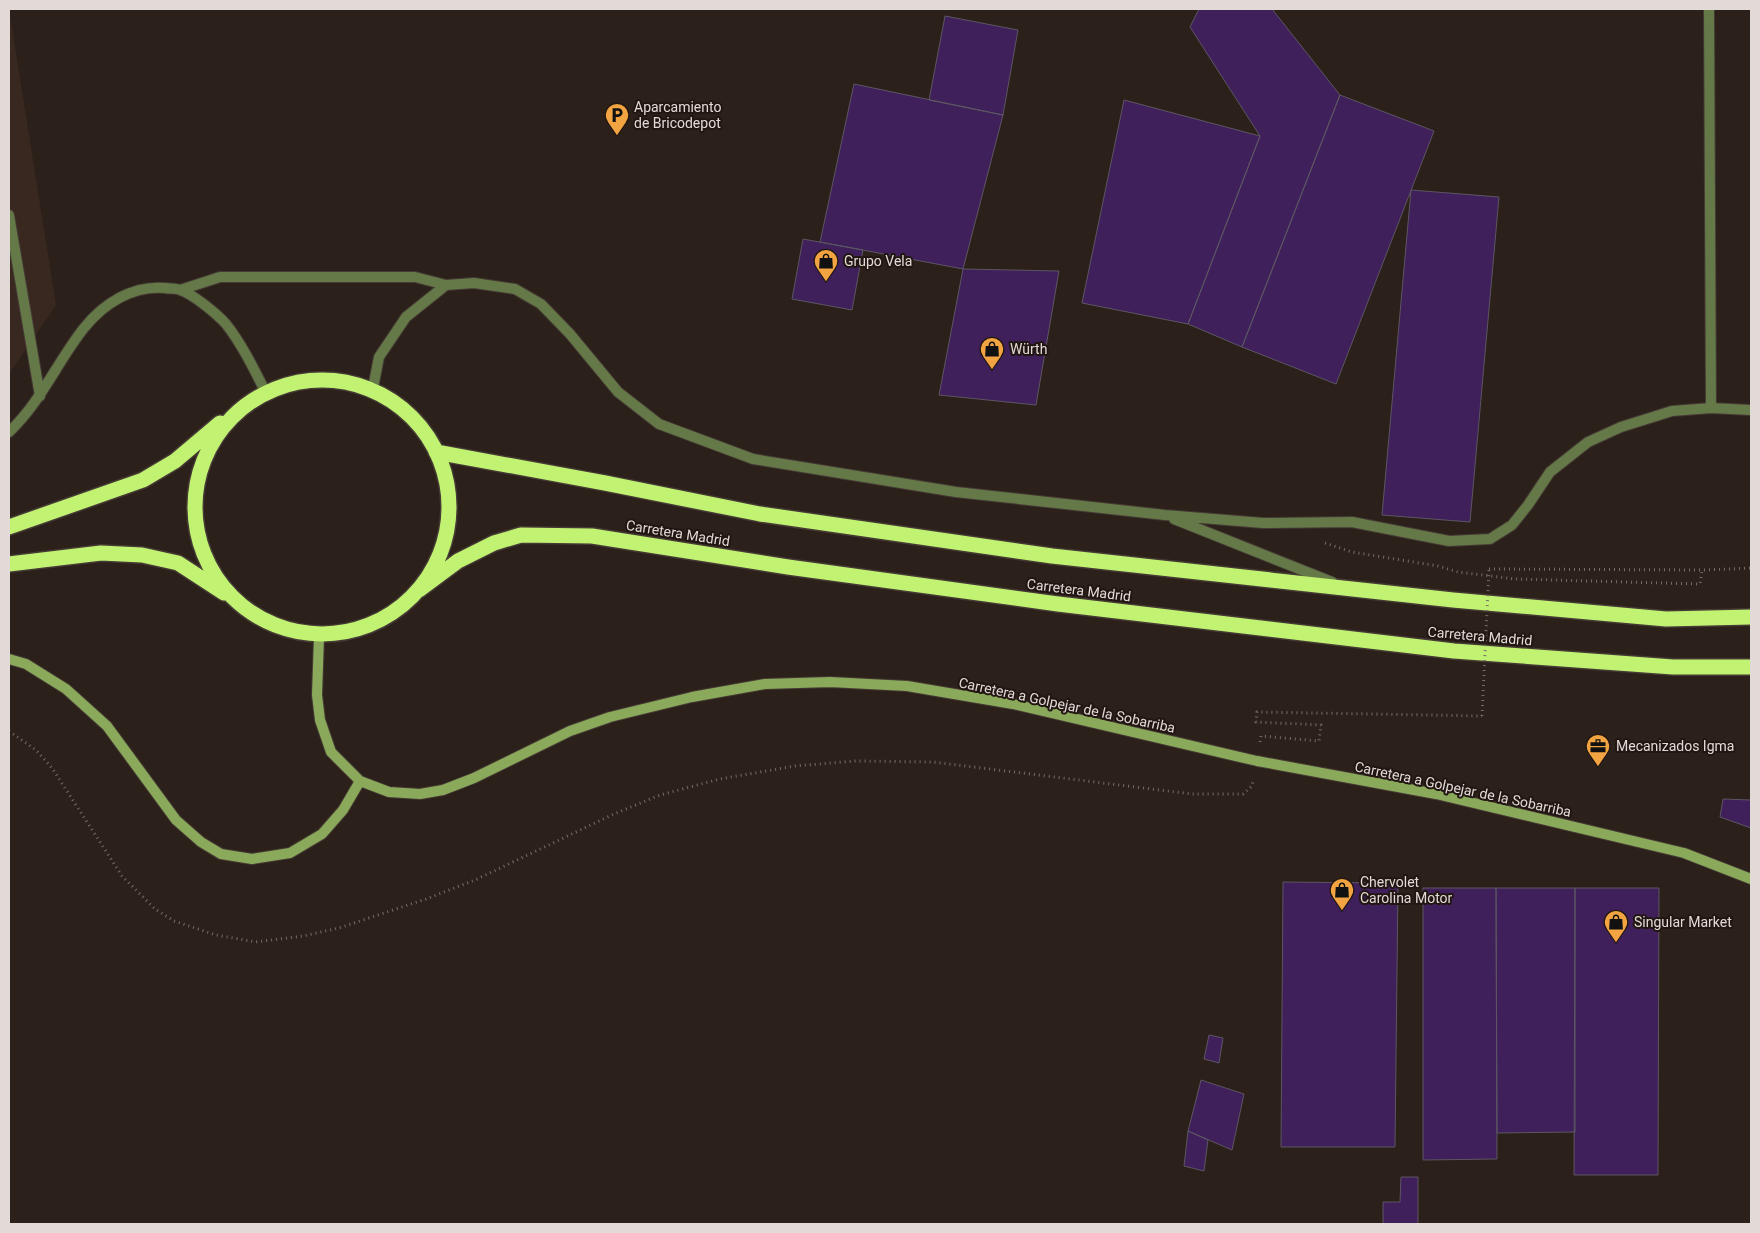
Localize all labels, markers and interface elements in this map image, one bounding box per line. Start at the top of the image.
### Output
place label: Aparcamiento de Bricodepot [634,99,721,131]
parking icon: Aparcamiento de Bricodepot [604,102,630,136]
shop icon: Grupo Vela [813,248,839,282]
place label: Grupo Vela [844,253,912,269]
shop icon: Würth [979,336,1005,370]
place label: Würth [1010,341,1047,357]
street label: Carretera Madrid [625,517,731,549]
street label: Carretera Madrid [1026,576,1132,604]
street label: Carretera Madrid [1427,623,1533,649]
street label: Carretera a Golpejar de la Sobarriba [957,674,1177,736]
office icon: Mecanizados Igma [1585,733,1611,767]
place label: Mecanizados Igma [1616,738,1734,754]
street label: Carretera a Golpejar de la Sobarriba [1353,758,1573,820]
place label: Chervolet Carolina Motor [1360,874,1453,906]
shop icon: Chervolet Carolina Motor [1329,877,1355,911]
shop icon: Singular Market [1603,909,1629,943]
place label: Singular Market [1634,914,1732,930]

